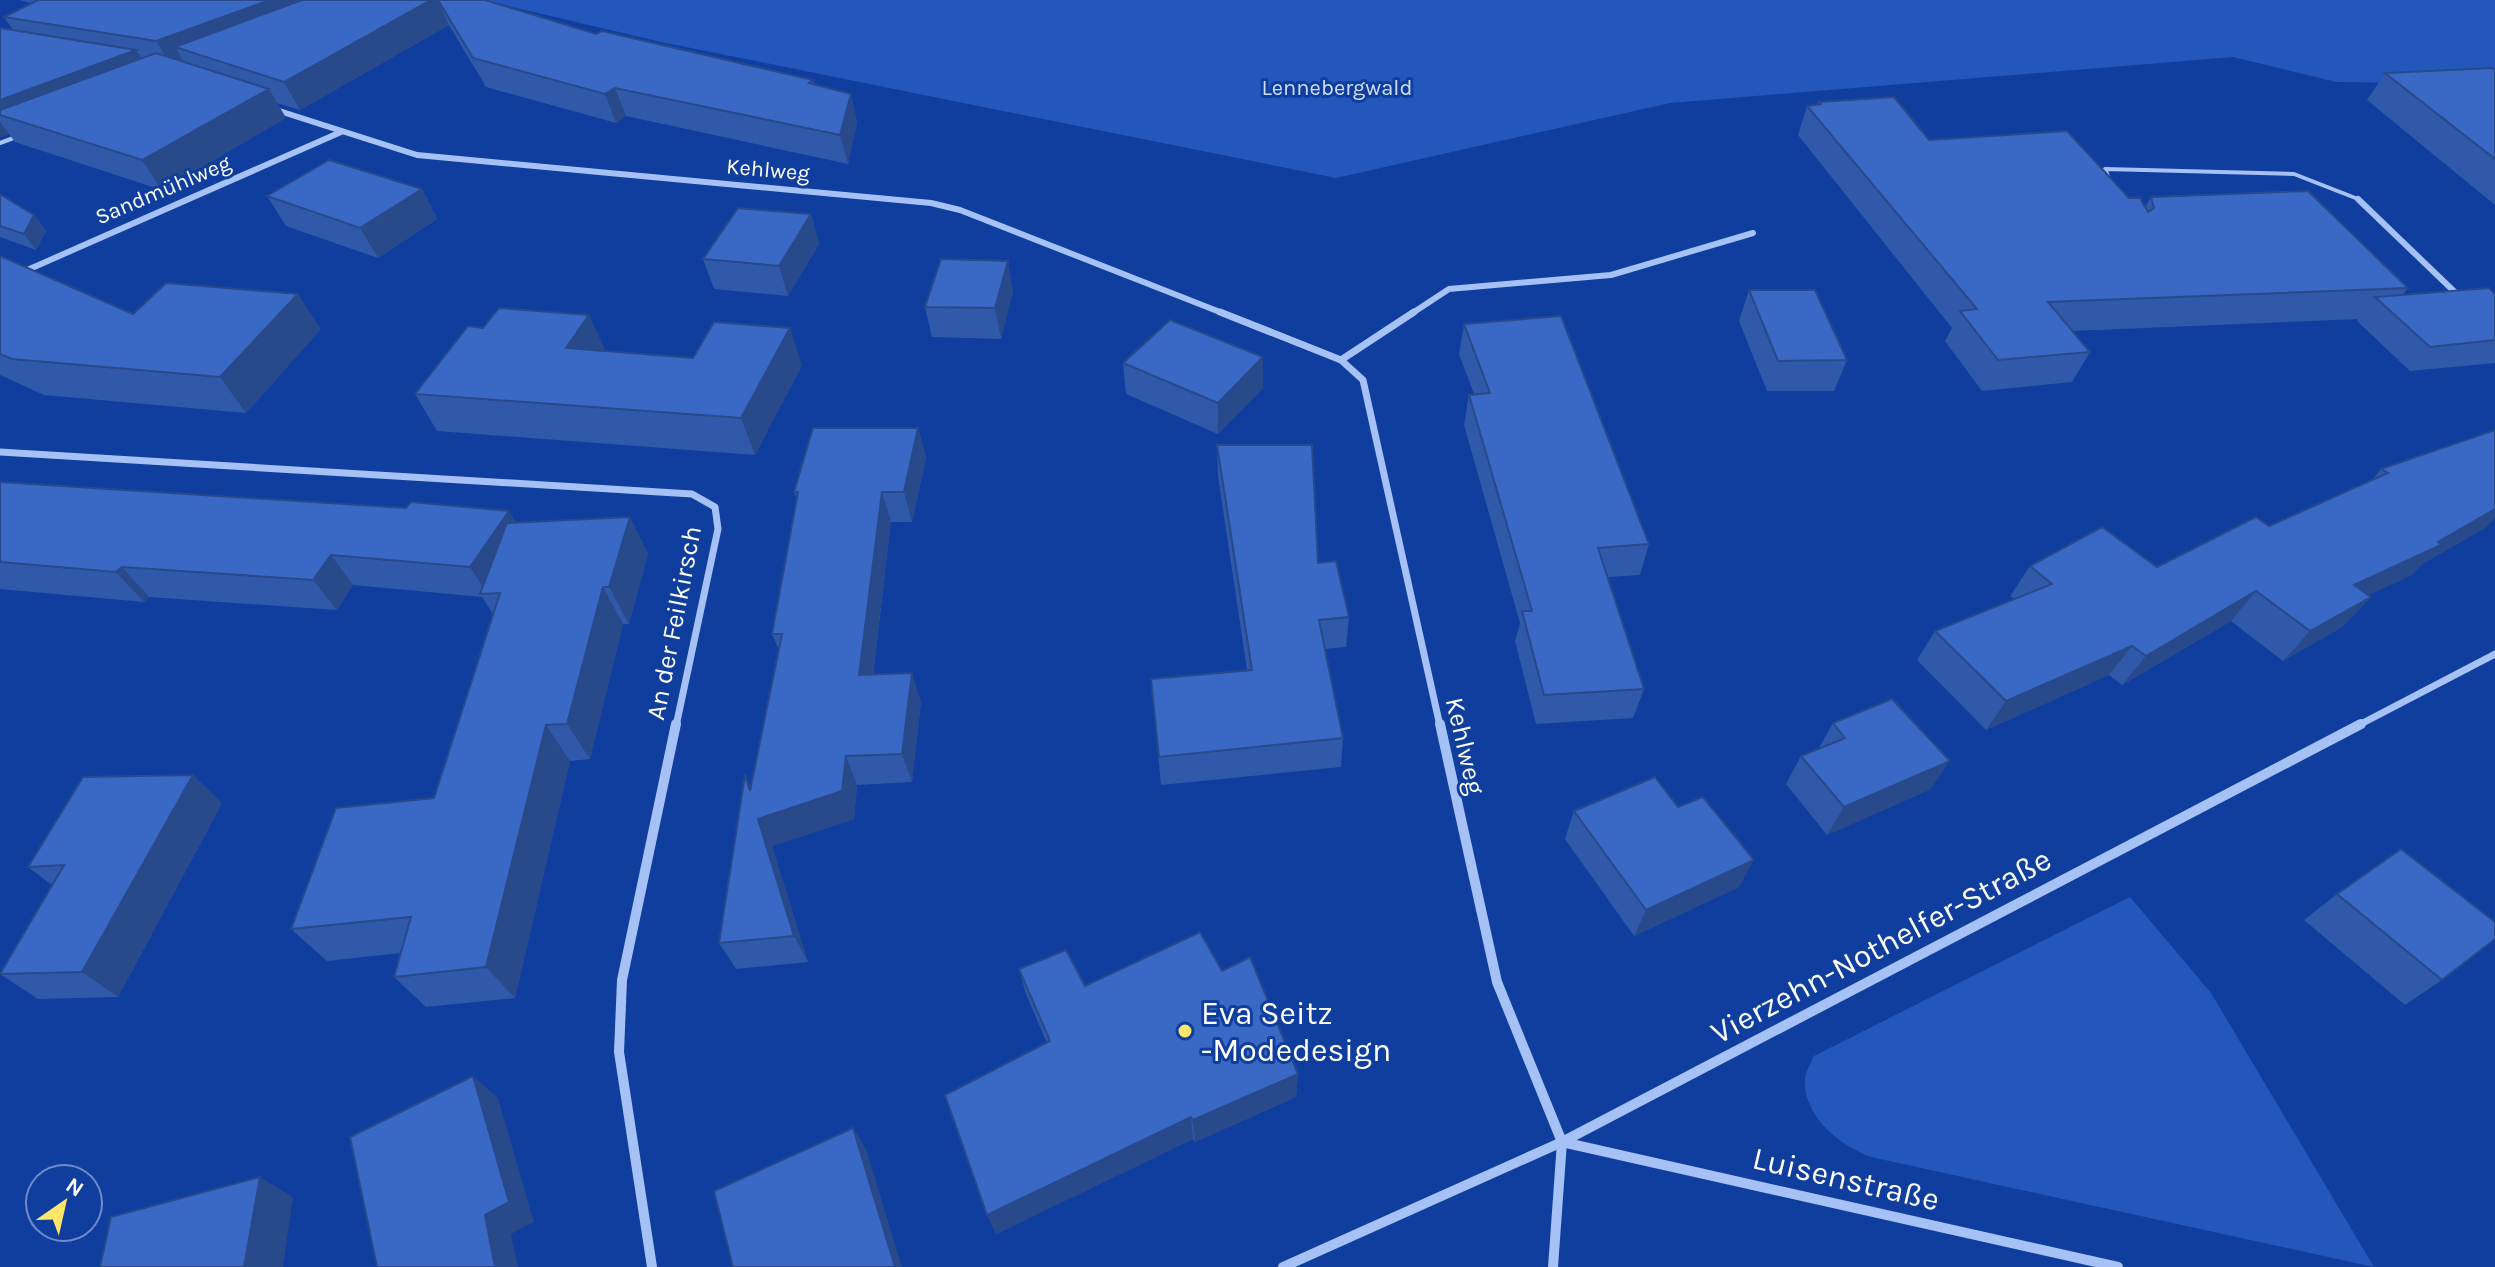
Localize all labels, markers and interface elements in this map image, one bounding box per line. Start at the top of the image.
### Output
park label: Lennebergwald [1261,75,1413,101]
street label: Sandmühlweg [91,150,235,230]
street label: Kehlweg [725,153,811,187]
street label: An der Feilkirsch [640,523,708,723]
street label: Kehlweg [1439,694,1491,798]
street label: Vierzehn-Nothelfer-Straße [1705,841,2057,1051]
place label: Eva Seitz -Modedesign [1201,995,1391,1069]
marker: Eva Seitz -Modedesign [1176,1022,1194,1040]
street label: Luisenstraße [1749,1140,1943,1218]
north arrow [24,1163,104,1243]
text: N [61,1172,88,1202]

